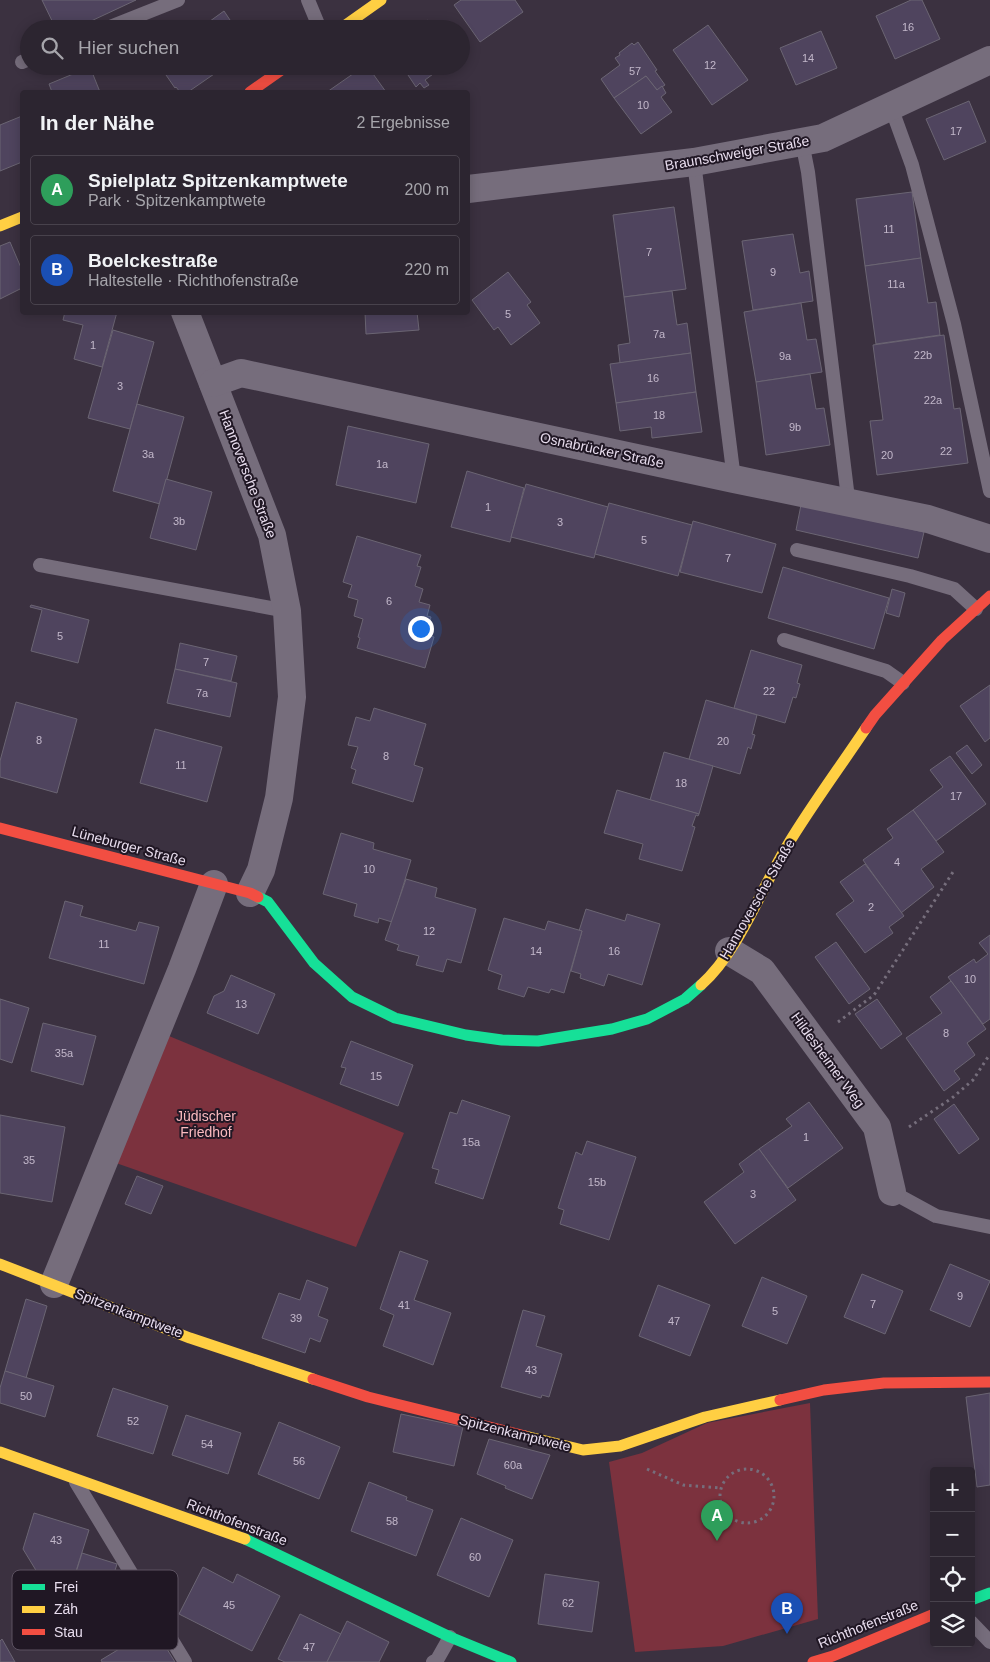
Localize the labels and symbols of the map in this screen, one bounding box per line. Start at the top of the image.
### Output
house number: 16 [902,21,914,33]
house number: 14 [802,52,814,64]
house number: 12 [704,59,716,71]
house number: 57 [629,65,641,77]
house number: 10 [637,99,649,111]
house number: 17 [950,125,962,137]
street label: Braunschweiger Straße [664,132,811,174]
house number: 11 [883,223,895,235]
house number: 7 [646,246,652,258]
house number: 9 [770,266,776,278]
house number: 11a [887,278,906,290]
house number: 5 [505,308,511,320]
house number: 7a [653,328,666,340]
house number: 1 [90,339,96,351]
house number: 22b [914,349,932,361]
house number: 9a [779,350,792,362]
house number: 16 [647,372,659,384]
house number: 3 [117,380,123,392]
house number: 22a [924,394,943,406]
street label: Hannoversche Straße [216,408,280,541]
house number: 18 [653,409,665,421]
house number: 9b [789,421,801,433]
street label: Osnabrücker Straße [539,429,666,471]
house number: 22 [940,445,952,457]
house number: 3a [142,448,155,460]
house number: 20 [881,449,893,461]
house number: 1a [376,458,389,470]
house number: 1 [485,501,491,513]
house number: 3b [173,515,185,527]
house number: 3 [557,516,563,528]
house number: 5 [641,534,647,546]
house number: 7 [725,552,731,564]
house number: 6 [386,595,392,607]
your location [408,616,434,642]
house number: 5 [57,630,63,642]
house number: 7 [203,656,209,668]
house number: 22 [763,685,775,697]
house number: 7a [196,687,209,699]
house number: 8 [36,734,42,746]
house number: 20 [717,735,729,747]
house number: 8 [383,750,389,762]
house number: 11 [175,759,187,771]
house number: 18 [675,777,687,789]
house number: 17 [950,790,962,802]
street label: Lüneburger Straße [70,823,188,869]
street label: Hannoversche Straße [716,836,798,962]
house number: 4 [894,856,900,868]
house number: 10 [363,863,375,875]
house number: 2 [868,901,874,913]
house number: 12 [423,925,435,937]
house number: 11 [98,938,110,950]
house number: 14 [530,945,542,957]
house number: 16 [608,945,620,957]
house number: 10 [964,973,976,985]
house number: 13 [235,998,247,1010]
street label: Hildesheimer Weg [788,1009,868,1111]
house number: 8 [943,1027,949,1039]
house number: 35a [55,1047,74,1059]
house number: 15 [370,1070,382,1082]
park label: Jüdischer Friedhof [176,1108,236,1140]
house number: 1 [803,1131,809,1143]
house number: 15a [462,1136,481,1148]
house number: 35 [23,1154,35,1166]
house number: 15b [588,1176,606,1188]
house number: 3 [750,1188,756,1200]
street label: Spitzenkamptwete [73,1285,185,1341]
house number: 9 [957,1290,963,1302]
house number: 7 [870,1298,876,1310]
house number: 41 [398,1299,410,1311]
house number: 5 [772,1305,778,1317]
house number: 39 [290,1312,302,1324]
house number: 47 [668,1315,680,1327]
house number: 43 [525,1364,537,1376]
house number: 50 [20,1390,32,1402]
street label: Spitzenkamptwete [458,1411,573,1455]
house number: 52 [127,1415,139,1427]
house number: 54 [201,1438,213,1450]
house number: 56 [293,1455,305,1467]
house number: 60a [504,1459,523,1471]
street label: Richthofenstraße [184,1495,290,1549]
pin: A [701,1500,733,1541]
house number: 58 [386,1515,398,1527]
house number: 43 [50,1534,62,1546]
house number: 60 [469,1551,481,1563]
legend [12,1570,178,1650]
text: Frei [54,1579,78,1595]
pin: B [771,1593,803,1634]
house number: 62 [562,1597,574,1609]
street label: Richthofenstraße [816,1597,921,1651]
house number: 45 [223,1599,235,1611]
text: Zäh [54,1601,78,1617]
text: Stau [54,1624,83,1640]
house number: 47 [303,1641,315,1653]

